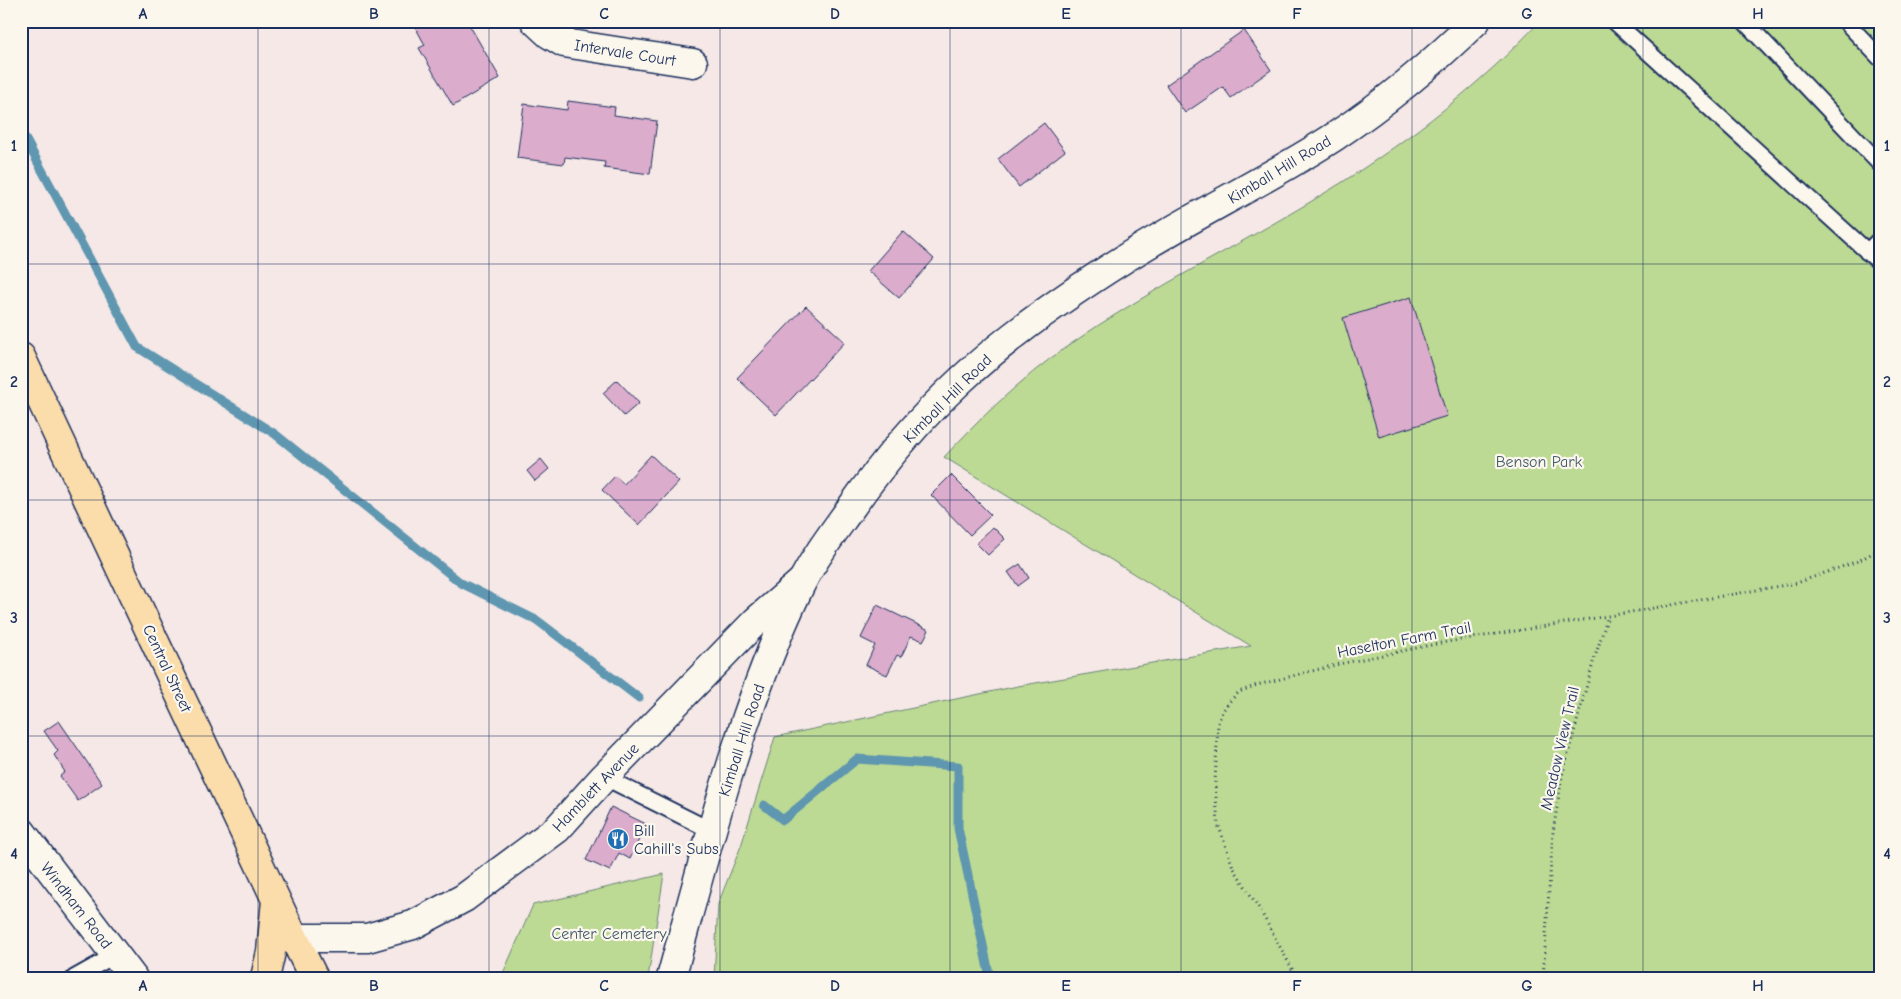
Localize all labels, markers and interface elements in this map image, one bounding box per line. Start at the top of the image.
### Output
text: A [139,5,148,23]
text: B [369,5,379,23]
text: C [599,5,609,23]
text: D [830,5,840,23]
text: E [1061,5,1071,23]
text: F [1292,5,1302,23]
text: G [1521,5,1533,23]
text: H [1752,5,1764,23]
street label: Intervale Court [573,36,677,70]
street label: Kimball Hill Road [1225,132,1334,208]
text: 1 [11,137,17,155]
text: 1 [1884,137,1890,155]
street label: Kimball Hill Road [900,351,995,446]
text: 2 [10,373,18,391]
text: 2 [1883,373,1891,391]
park label: Benson Park [1496,453,1583,471]
text: 3 [10,609,18,627]
text: 3 [1883,609,1891,627]
street label: Haselton Farm Trail [1336,618,1473,662]
street label: Central Street [139,622,195,715]
street label: Kimball Hill Road [715,682,769,799]
street label: Meadow View Trail [1537,685,1583,812]
street label: Hamblett Avenue [549,740,643,836]
place label: Bill Cahill's Subs [634,822,719,858]
restaurant icon: Bill Cahill's Subs [606,827,630,851]
text: 4 [10,845,18,863]
text: 4 [1883,845,1891,863]
street label: Windham Road [37,859,116,952]
park label: Center Cemetery [551,925,667,943]
text: A [139,977,148,995]
text: B [369,977,379,995]
text: C [599,977,609,995]
text: D [830,977,840,995]
text: E [1061,977,1071,995]
text: F [1292,977,1302,995]
text: G [1521,977,1533,995]
text: H [1752,977,1764,995]

